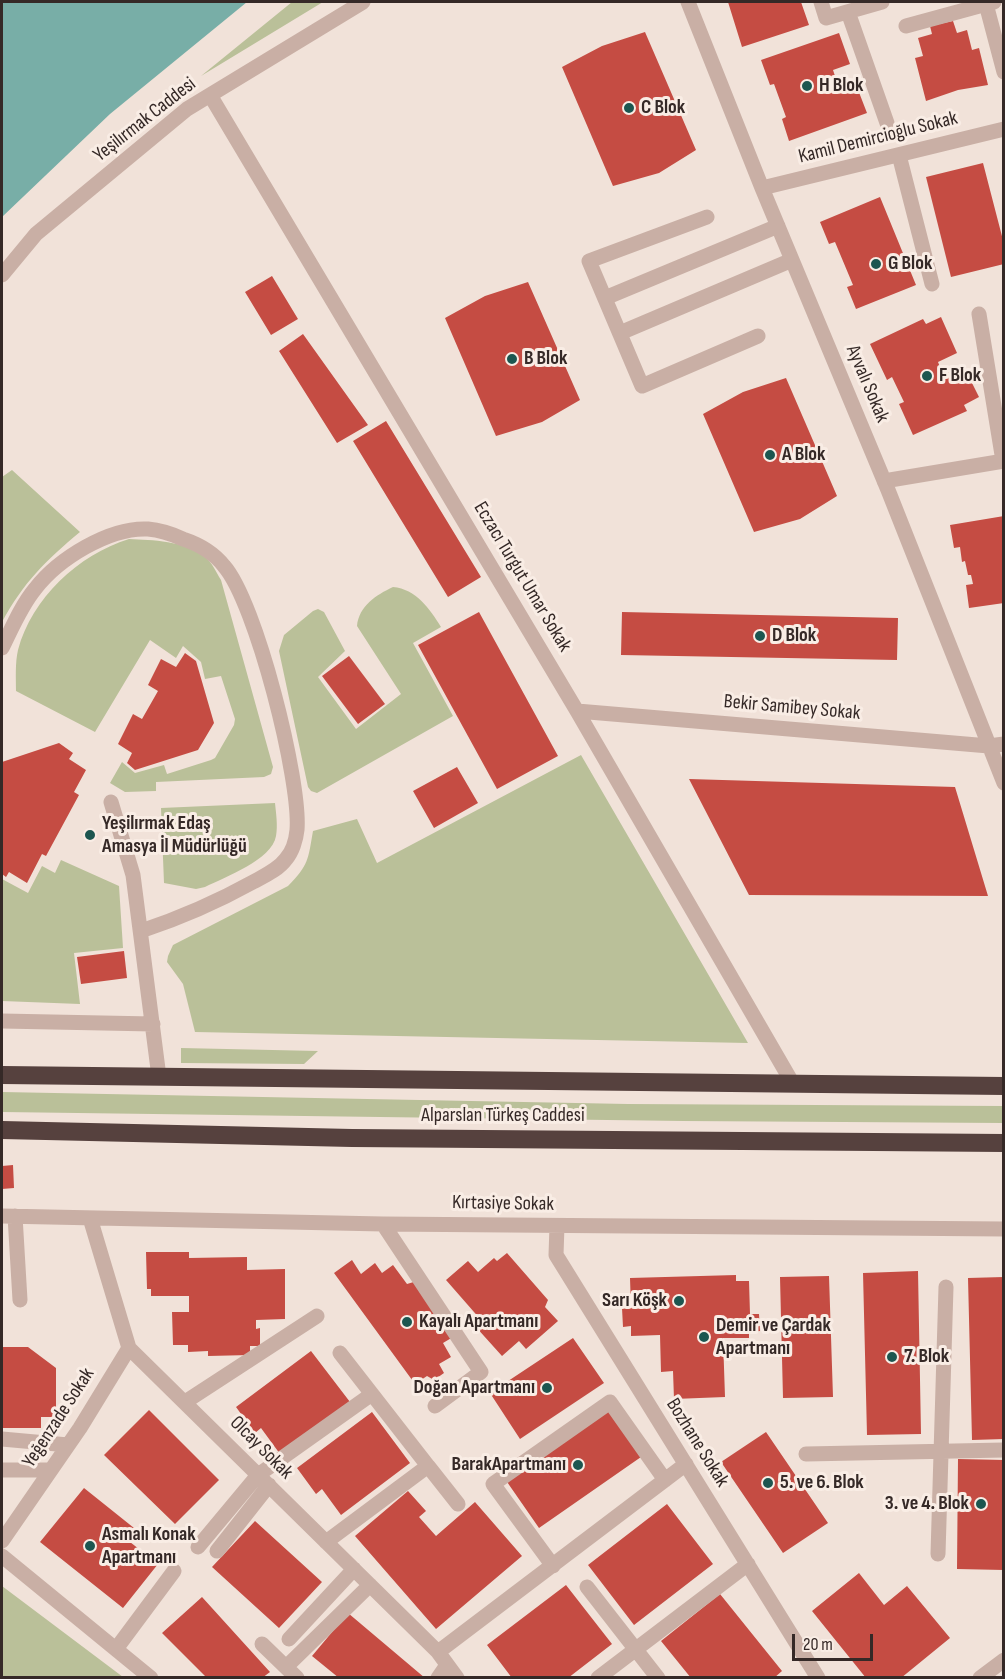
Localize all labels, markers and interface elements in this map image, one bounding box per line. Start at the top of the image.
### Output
street label: Yeşilırmak Caddesi [89,73,201,167]
place label: H Blok [819,74,863,98]
marker: H Blok [800,79,814,93]
place label: C Blok [641,96,685,120]
marker: C Blok [622,101,636,115]
street label: Kamil Demircioğlu Sokak [796,107,960,169]
place label: G Blok [888,252,932,276]
marker: G Blok [869,257,883,271]
street label: Ayvalı Sokak [840,342,894,426]
place label: B Blok [524,347,567,371]
marker: B Blok [505,352,519,366]
place label: F Blok [939,364,981,388]
marker: F Blok [920,369,934,383]
place label: A Blok [782,443,825,467]
marker: A Blok [763,448,777,462]
street label: Eczacı Turgut Umar Sokak [468,498,576,656]
place label: D Blok [772,624,816,648]
marker: D Blok [753,629,767,643]
street label: Bekir Samibey Sokak [723,690,861,726]
place label: Yeşilırmak Edaş Amasya İl Müdürlüğü [102,812,247,859]
marker: Yeşilırmak Edaş Amasya İl Müdürlüğü [83,828,97,842]
street label: Alparslan Türkeş Caddesi [421,1104,585,1128]
street label: Kırtasiye Sokak [452,1191,554,1217]
place label: Sarı Köşk [602,1289,667,1313]
marker: Sarı Köşk [672,1294,686,1308]
place label: Kayalı Apartmanı [419,1310,538,1334]
place label: Demir ve Çardak Apartmanı [716,1314,831,1361]
marker: Kayalı Apartmanı [400,1315,414,1329]
marker: Demir ve Çardak Apartmanı [697,1330,711,1344]
place label: 7. Blok [904,1345,949,1369]
marker: 7. Blok [885,1350,899,1364]
street label: Yeğenzade Sokak [18,1364,100,1472]
place label: Doğan Apartmanı [413,1376,535,1400]
marker: Doğan Apartmanı [540,1381,554,1395]
street label: Bozhane Sokak [660,1394,734,1492]
street label: Olcay Sokak [224,1411,298,1485]
place label: BarakApartmanı [452,1453,566,1477]
marker: BarakApartmanı [571,1458,585,1472]
place label: 5. ve 6. Blok [780,1471,864,1495]
marker: 5. ve 6. Blok [761,1476,775,1490]
place label: 3. ve 4. Blok [885,1492,969,1516]
marker: 3. ve 4. Blok [974,1497,988,1511]
place label: Asmalı Konak Apartmanı [102,1523,196,1570]
marker: Asmalı Konak Apartmanı [83,1539,97,1553]
scale bar [795,1622,876,1660]
text: 20 m [803,1634,833,1655]

